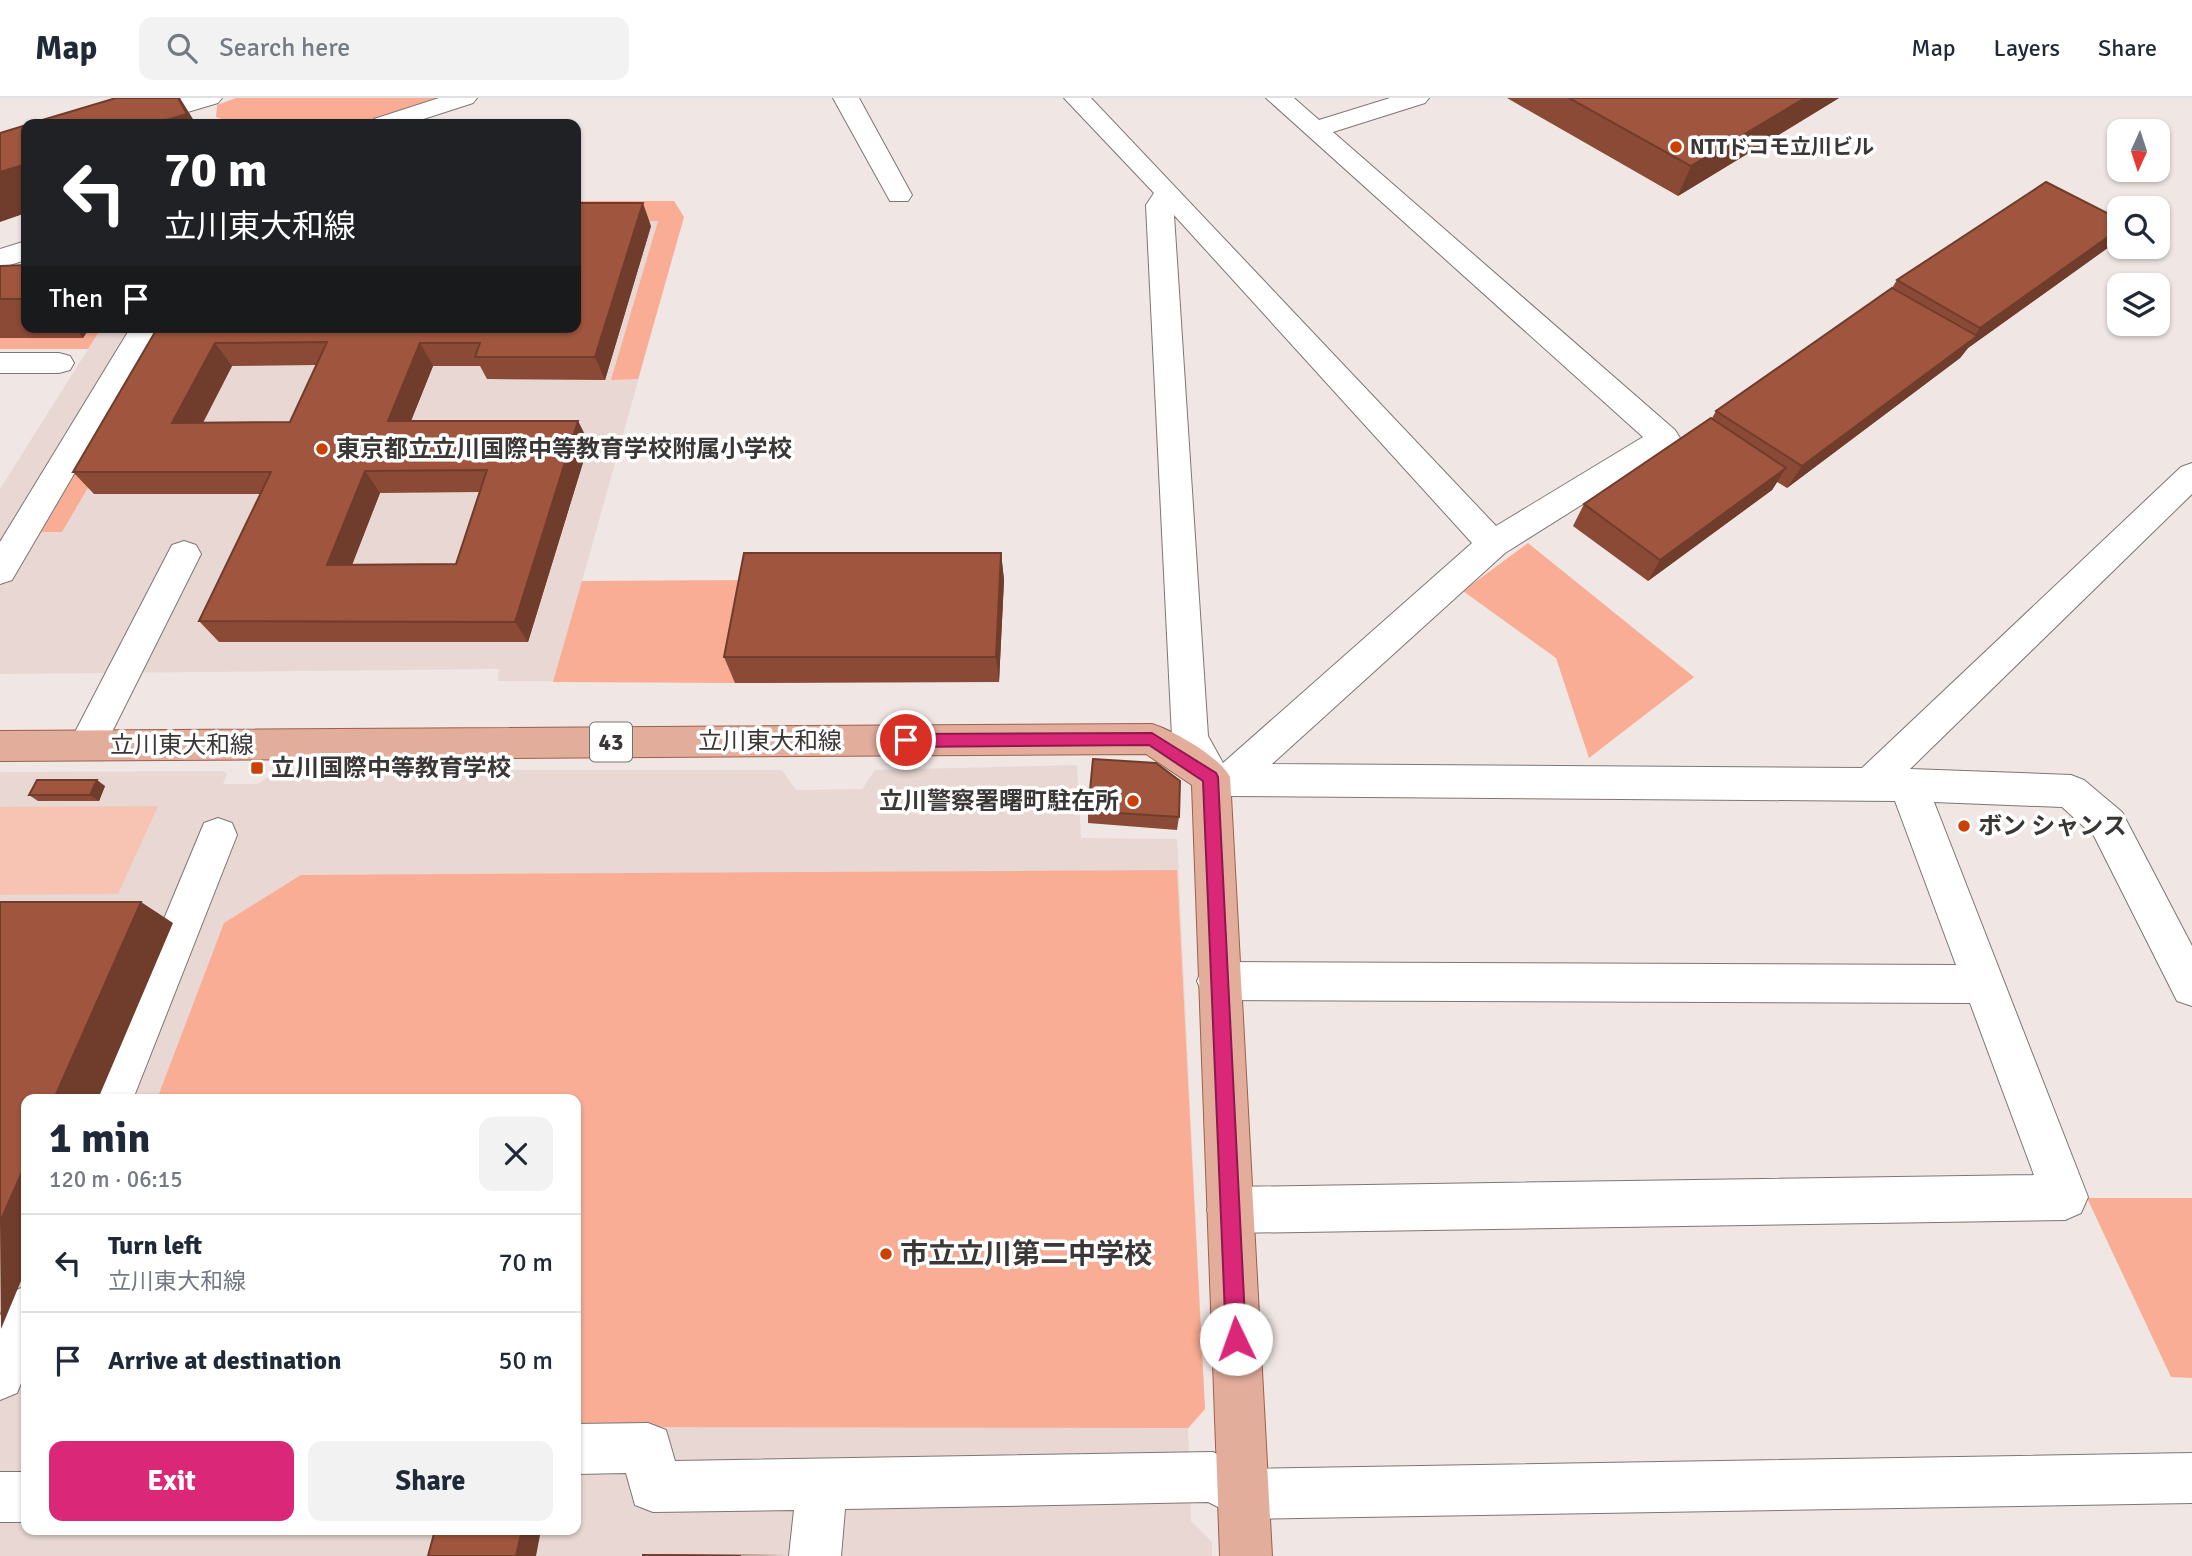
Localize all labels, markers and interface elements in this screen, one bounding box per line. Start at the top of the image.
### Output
search box [139,17,629,80]
text: Map [35,28,97,69]
icon: search [163,29,201,67]
text: Search here [219,32,350,64]
text: Map [1911,33,1956,63]
text: Layers [1994,33,2060,63]
text: Share [2098,33,2157,63]
north arrow [2107,119,2170,182]
map controls [2107,119,2170,336]
place label: NTTドコモ立川ビル [1690,134,1874,160]
marker: NTTドコモ立川ビル [1668,139,1684,155]
text: 70 m [164,140,267,200]
icon: left [49,147,140,238]
button: search [2107,196,2170,259]
text: 立川東大和線 [164,207,356,246]
button: layers [2107,273,2170,336]
icon: arrive [117,280,155,318]
text: Then [49,283,103,315]
place label: 東京都立立川国際中等教育学校附属小学校 [336,434,792,464]
marker: 東京都立立川国際中等教育学校附属小学校 [314,441,330,457]
pin [876,710,936,770]
icon: arrive [887,721,925,759]
road number: 43 [590,722,632,762]
street label: 立川東大和線 [698,726,842,756]
street label: 立川東大和線 [110,730,254,760]
place label: 立川国際中等教育学校 [271,753,511,783]
marker: 立川国際中等教育学校 [249,760,265,776]
place label: 立川警察署曙町駐在所 [879,786,1119,816]
marker: 立川警察署曙町駐在所 [1125,793,1141,809]
place label: ボン シャンス [1978,811,2127,841]
marker: ボン シャンス [1956,818,1972,834]
text: 1 min [49,1113,150,1164]
button: close [479,1117,553,1191]
text: 120 m · 06:15 [49,1165,183,1194]
text: Turn left [108,1230,202,1262]
place label: 市立立川第二中学校 [900,1237,1152,1271]
icon: left [49,1244,87,1282]
marker: 市立立川第二中学校 [878,1246,894,1262]
text: 70 m [498,1247,553,1279]
text: 立川東大和線 [108,1267,246,1296]
position arrow [1199,1302,1273,1376]
icon: arrive [49,1342,87,1380]
text: Arrive at destination [108,1345,341,1377]
text: 50 m [498,1345,553,1377]
button: Exit [49,1441,294,1521]
button: Share [308,1441,553,1521]

